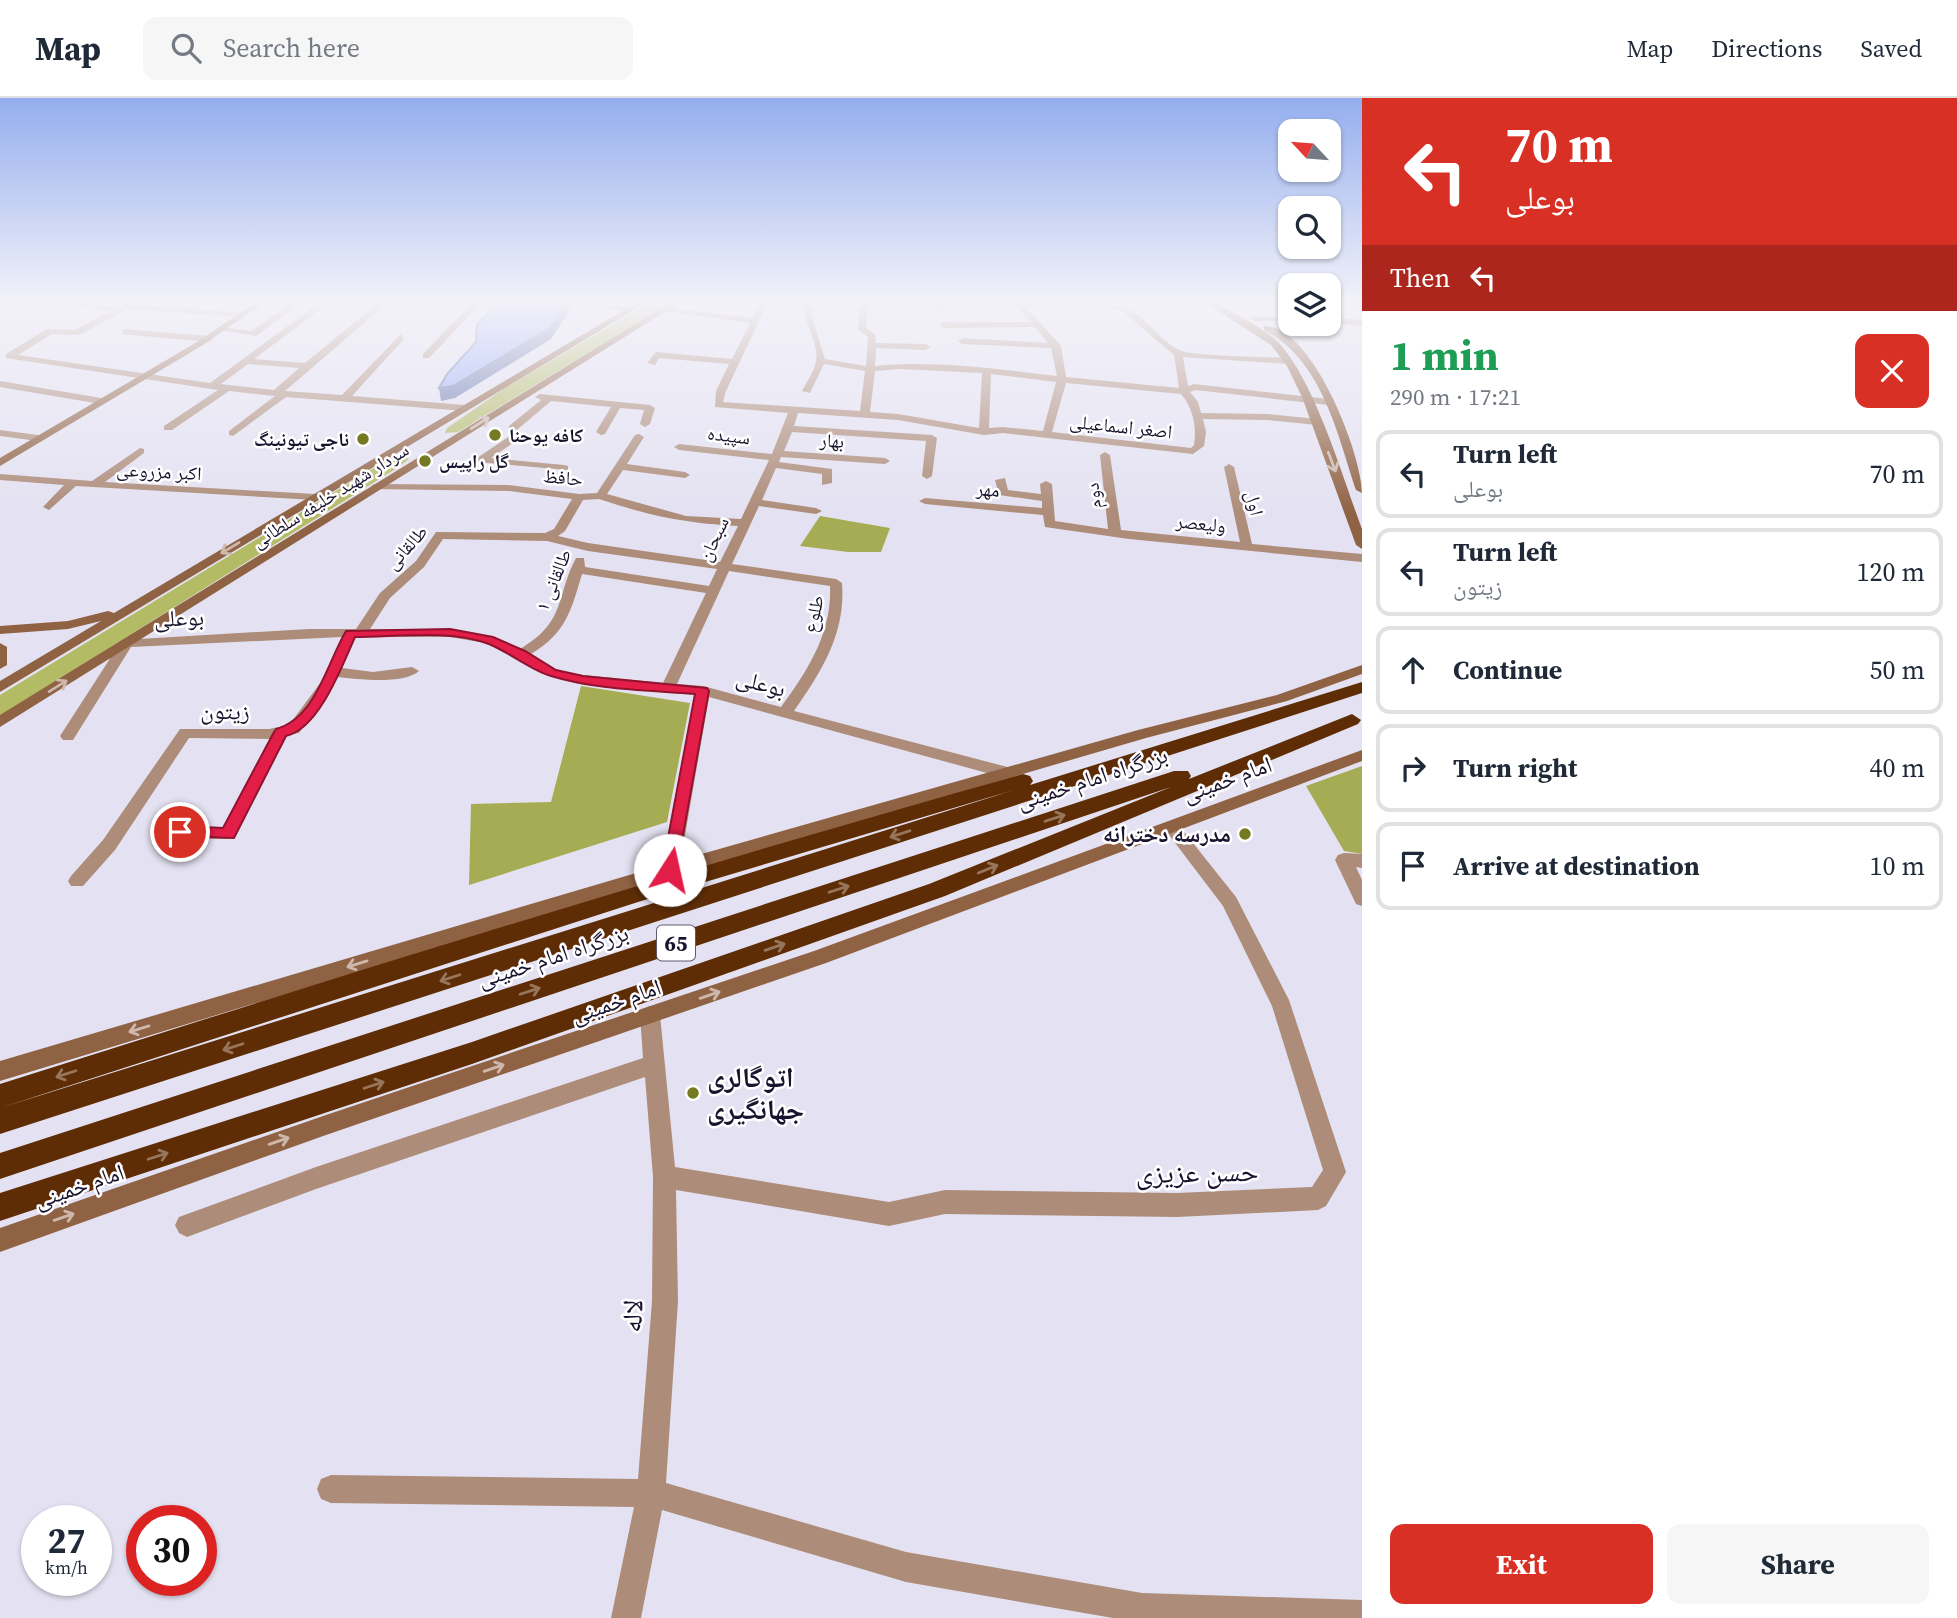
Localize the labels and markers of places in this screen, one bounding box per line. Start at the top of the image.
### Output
place label: کافه یوحنا [509,422,584,448]
place label: ناجی‌ تیونینگ [254,426,349,452]
marker: کافه یوحنا [487,427,503,443]
marker: ناجی‌ تیونینگ [355,431,371,447]
place label: گل راپیس [439,448,509,474]
marker: گل راپیس [417,453,433,469]
pin [150,802,210,862]
place label: مدرسه دخترانه [1103,818,1231,850]
marker: مدرسه دخترانه [1237,826,1253,842]
place label: اتوگالری جهانگیری [707,1058,804,1128]
marker: اتوگالری جهانگیری [685,1085,701,1101]

